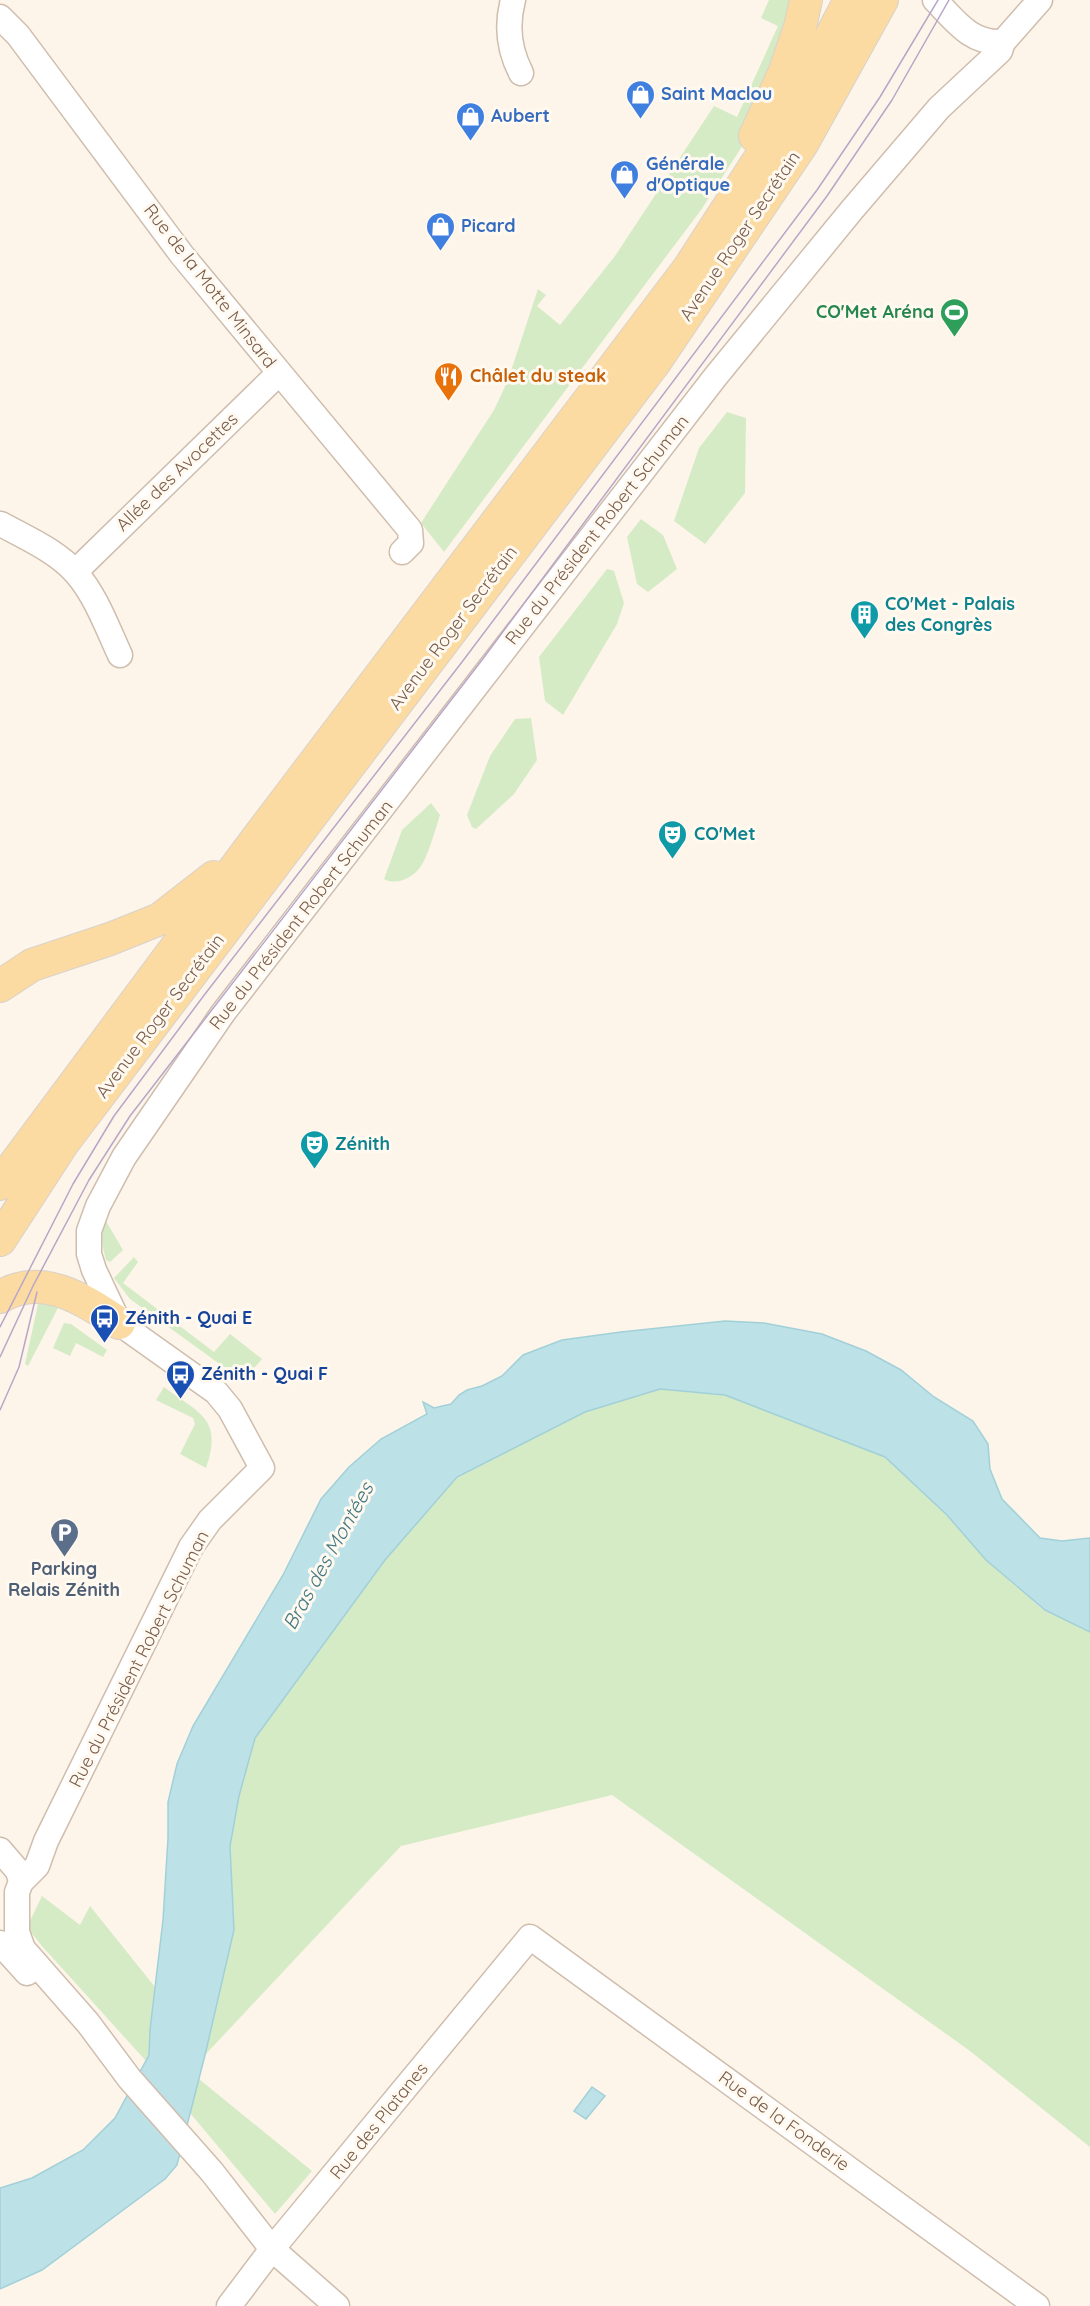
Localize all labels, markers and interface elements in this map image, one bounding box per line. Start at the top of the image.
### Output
shop icon: Saint Maclou [624,78,656,120]
place label: Saint Maclou [661,82,772,105]
shop icon: Aubert [454,100,486,142]
place label: Aubert [491,104,550,127]
street label: Avenue Roger Secrétain [674,146,805,325]
place label: Générale d'Optique [646,152,730,196]
shop icon: Générale d'Optique [609,158,641,200]
street label: Rue de la Motte Minsard [139,199,282,372]
shop icon: Picard [424,210,456,252]
place label: Picard [461,214,516,237]
sports icon: CO'Met Aréna [939,296,971,338]
place label: CO'Met Aréna [816,300,934,323]
restaurant icon: Châlet du steak [433,360,465,402]
place label: Châlet du steak [470,364,606,387]
street label: Allée des Avocettes [111,407,243,536]
street label: Rue du Président Robert Schuman [500,410,693,649]
street label: Avenue Roger Secrétain [383,541,522,714]
place label: CO'Met - Palais des Congrès [885,592,1015,636]
building icon: CO'Met - Palais des Congrès [848,598,880,640]
street label: Rue du Président Robert Schuman [204,795,397,1034]
theatre icon: CO'Met [657,818,689,860]
place label: CO'Met [694,822,756,845]
street label: Avenue Roger Secrétain [90,929,229,1102]
theatre icon: Zénith [298,1128,330,1170]
place label: Zénith [335,1132,390,1155]
bus stop icon: Zénith - Quai E [88,1302,120,1344]
place label: Zénith - Quai E [125,1306,252,1329]
bus stop icon: Zénith - Quai F [164,1358,196,1400]
place label: Zénith - Quai F [201,1362,328,1385]
water label: Bras des Montées [277,1476,379,1634]
parking icon: Parking Relais Zénith [48,1516,80,1558]
street label: Rue du Président Robert Schuman [64,1526,214,1791]
place label: Parking Relais Zénith [8,1557,120,1601]
street label: Rue des Platanes [325,2058,433,2184]
street label: Rue de la Fonderie [714,2065,854,2176]

